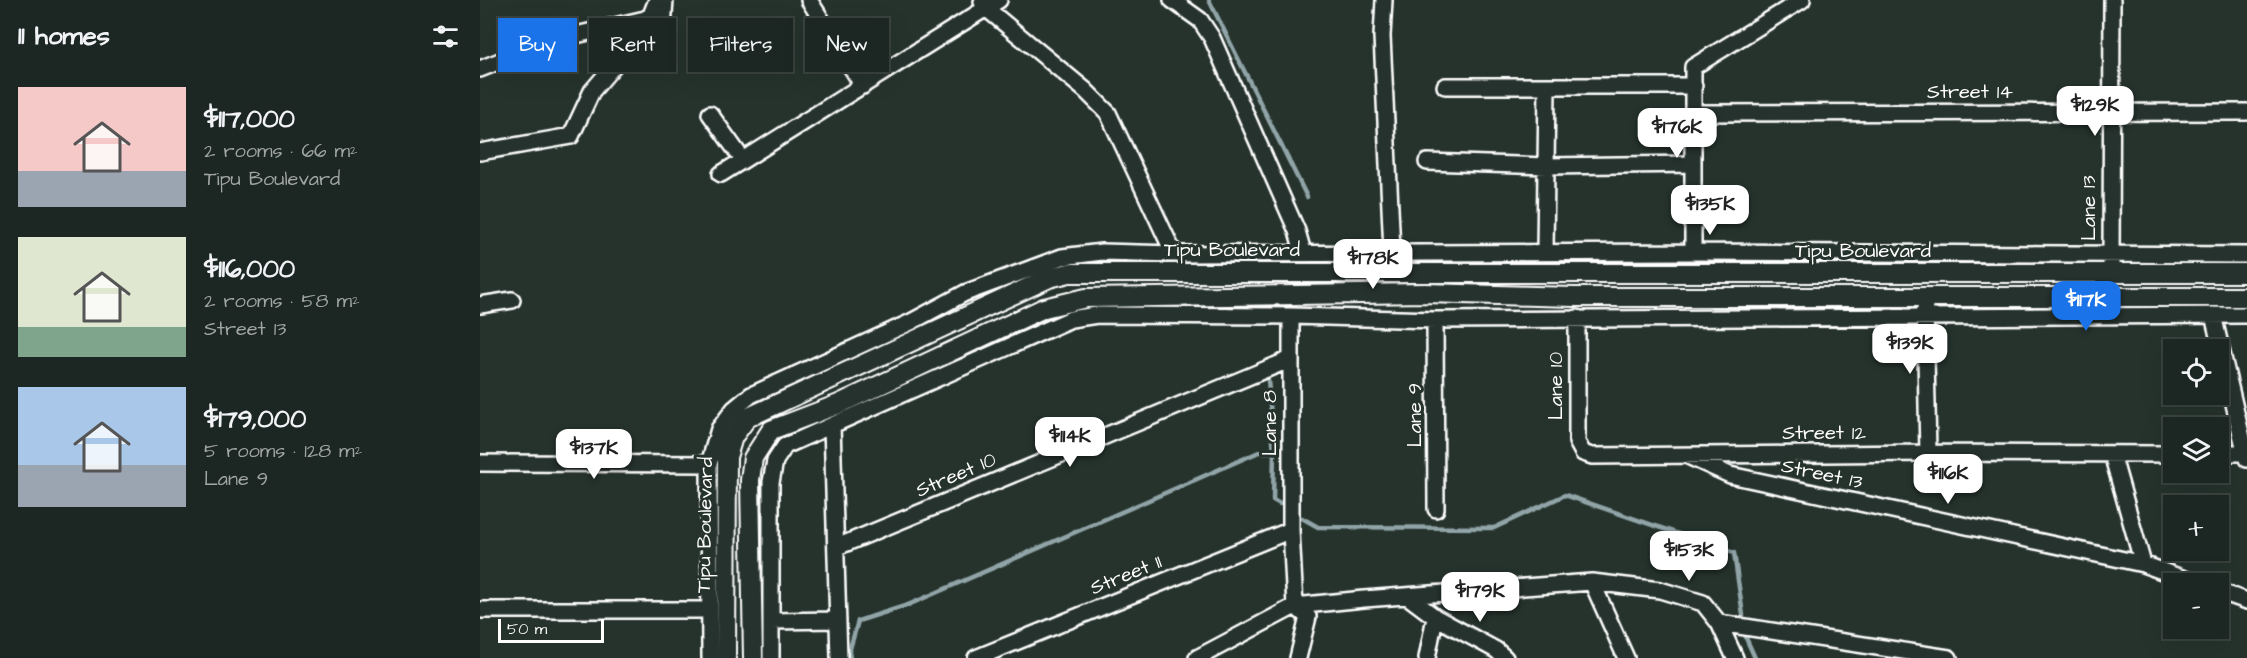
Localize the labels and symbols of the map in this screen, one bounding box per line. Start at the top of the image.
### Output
street label: Street 14 [1927,78,2013,106]
pin: $129K [2053,86,2137,137]
pin: $176K [1635,108,1719,159]
street label: Lane 13 [2075,175,2103,241]
pin: $135K [1668,185,1752,236]
street label: Tipu Boulevard [1164,236,1300,264]
street label: Tipu Boulevard [1795,237,1931,265]
pin: $178K [1331,239,1415,290]
pin: $117K [2044,281,2128,332]
pin: $139K [1868,324,1952,375]
street label: Lane 10 [1542,352,1570,420]
street label: Lane 9 [1401,383,1429,447]
street label: Lane 8 [1256,390,1284,456]
pin: $114K [1028,417,1112,468]
street label: Street 12 [1782,419,1866,447]
pin: $137K [552,429,636,480]
street label: Street 10 [911,445,1001,504]
street label: Street 13 [1779,452,1865,496]
pin: $116K [1906,454,1990,505]
street label: Tipu Boulevard [690,457,720,593]
pin: $153K [1647,531,1731,582]
street label: Street 11 [1086,548,1166,602]
pin: $179K [1438,572,1522,623]
scale bar [498,616,604,644]

